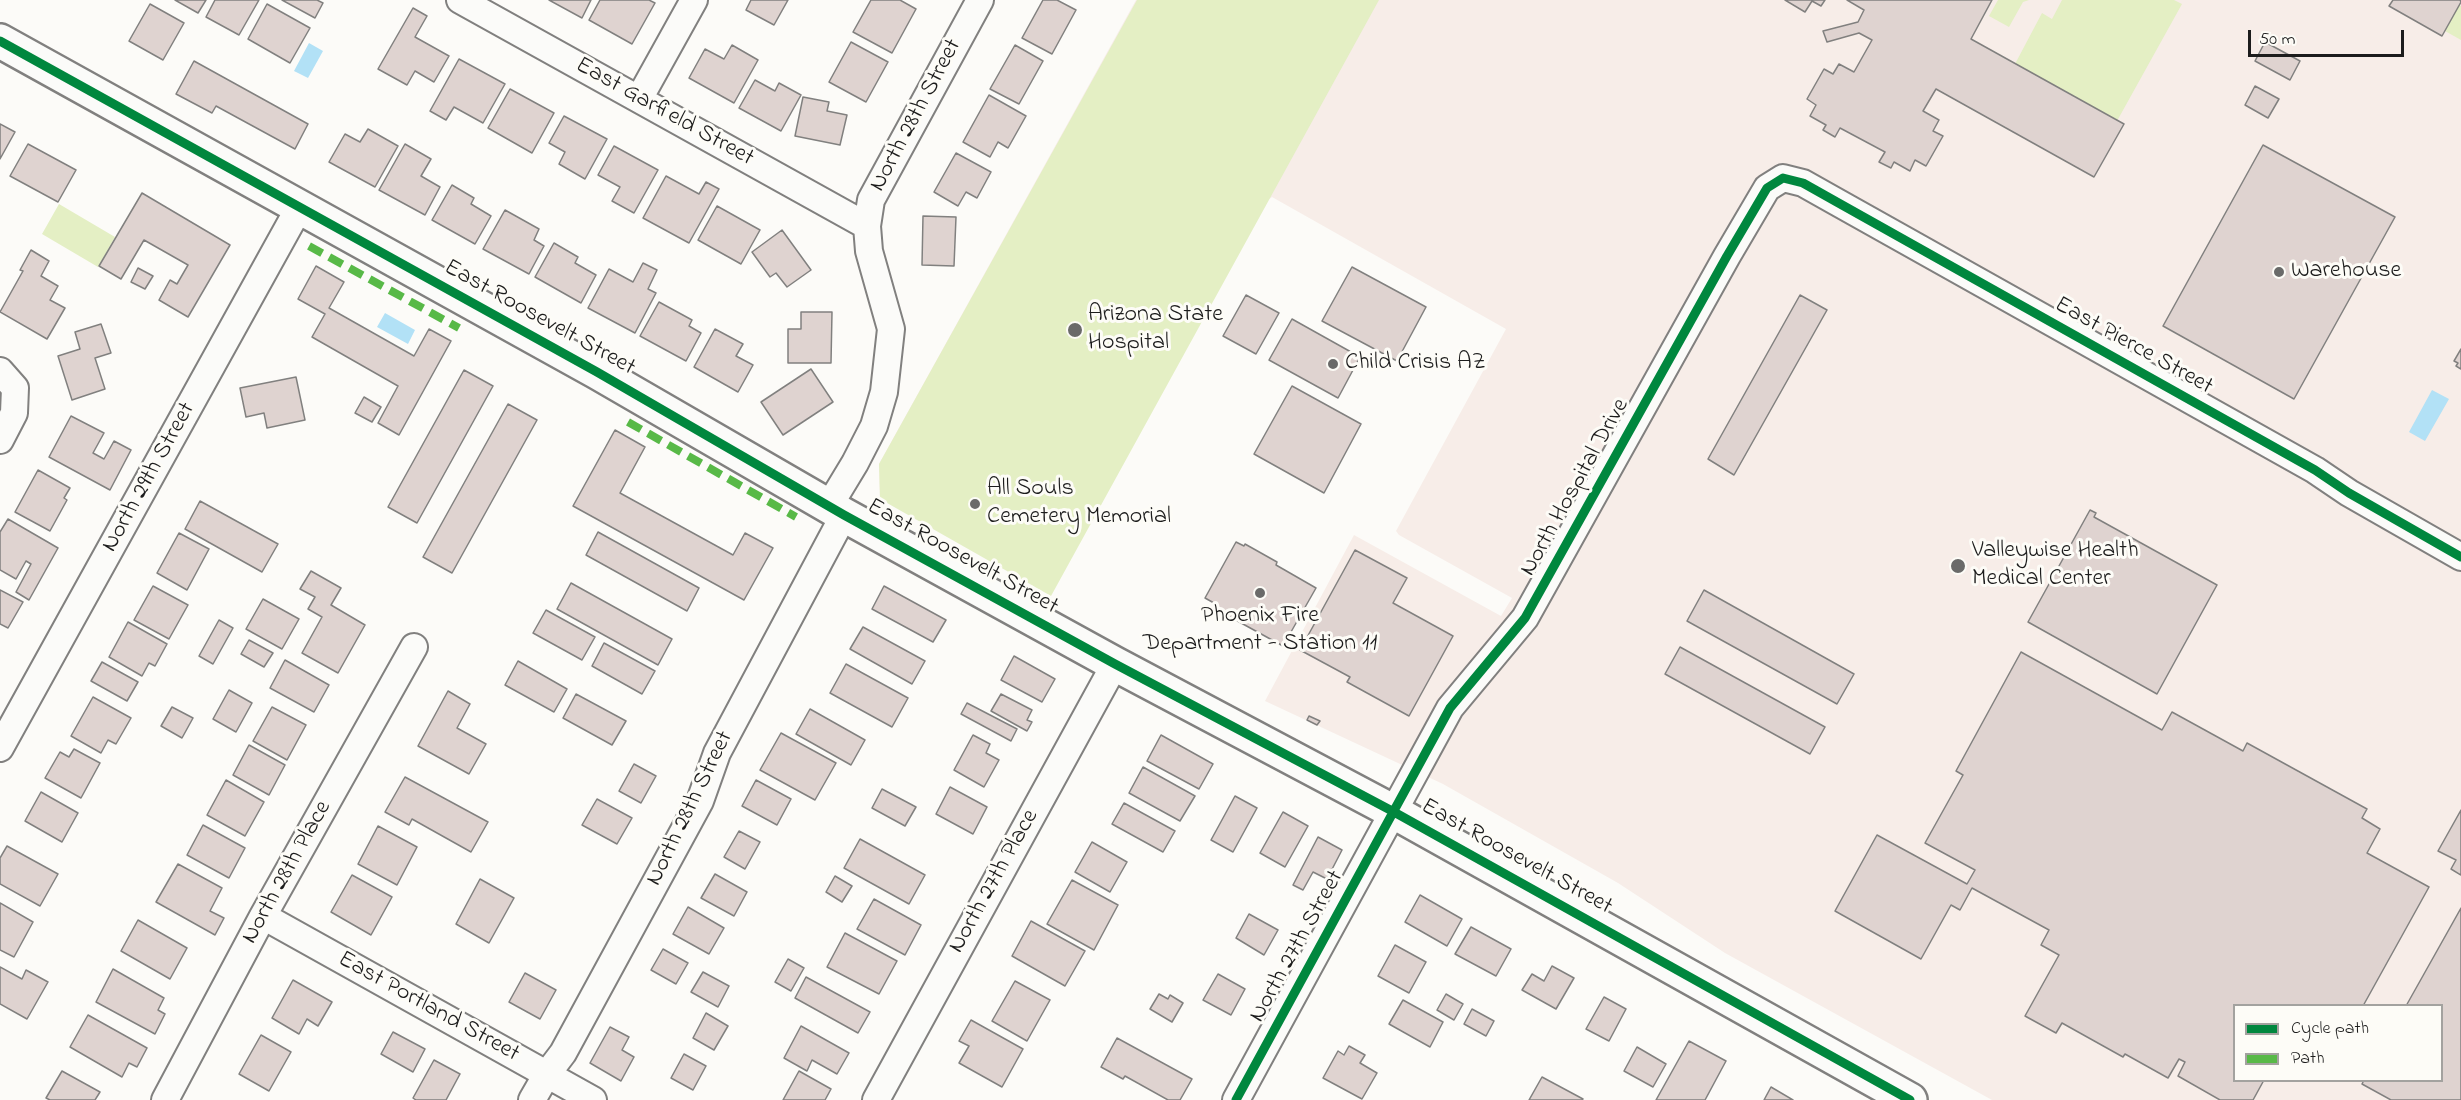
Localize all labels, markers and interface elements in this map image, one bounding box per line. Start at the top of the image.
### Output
scale bar [2251,18,2407,56]
text: 50 m [2259,27,2296,53]
street label: North 28th Street [865,35,969,197]
street label: East Garfield Street [570,52,758,174]
street label: East Roosevelt Street [438,254,640,384]
place label: Warehouse [2291,258,2401,286]
marker: Warehouse [2272,265,2286,279]
street label: East Pierce Street [2049,292,2217,402]
place label: Arizona State Hospital [1088,302,1223,358]
marker: Arizona State Hospital [1066,321,1084,339]
place label: Child Crisis AZ [1345,350,1486,378]
marker: Child Crisis AZ [1326,357,1340,371]
street label: North Hospital Drive [1515,394,1637,582]
street label: North 29th Street [97,398,203,558]
place label: All Souls Cemetery Memorial [987,476,1171,532]
street label: East Roosevelt Street [861,493,1063,623]
marker: All Souls Cemetery Memorial [968,497,982,511]
place label: Valleywise Health Medical Center [1972,538,2139,594]
marker: Valleywise Health Medical Center [1949,557,1967,575]
marker: Phoenix Fire Department - Station 11 [1253,586,1267,600]
place label: Phoenix Fire Department - Station 11 [1143,603,1377,659]
street label: North 28th Street [641,727,741,891]
street label: East Roosevelt Street [1415,793,1617,923]
street label: North 28th Place [237,797,339,949]
street label: North 27th Place [944,805,1046,959]
street label: North 27th Street [1244,866,1352,1028]
street label: East Portland Street [332,946,524,1070]
legend [2233,1004,2443,1082]
text: Cycle path [2291,1016,2369,1042]
text: Path [2291,1046,2325,1072]

